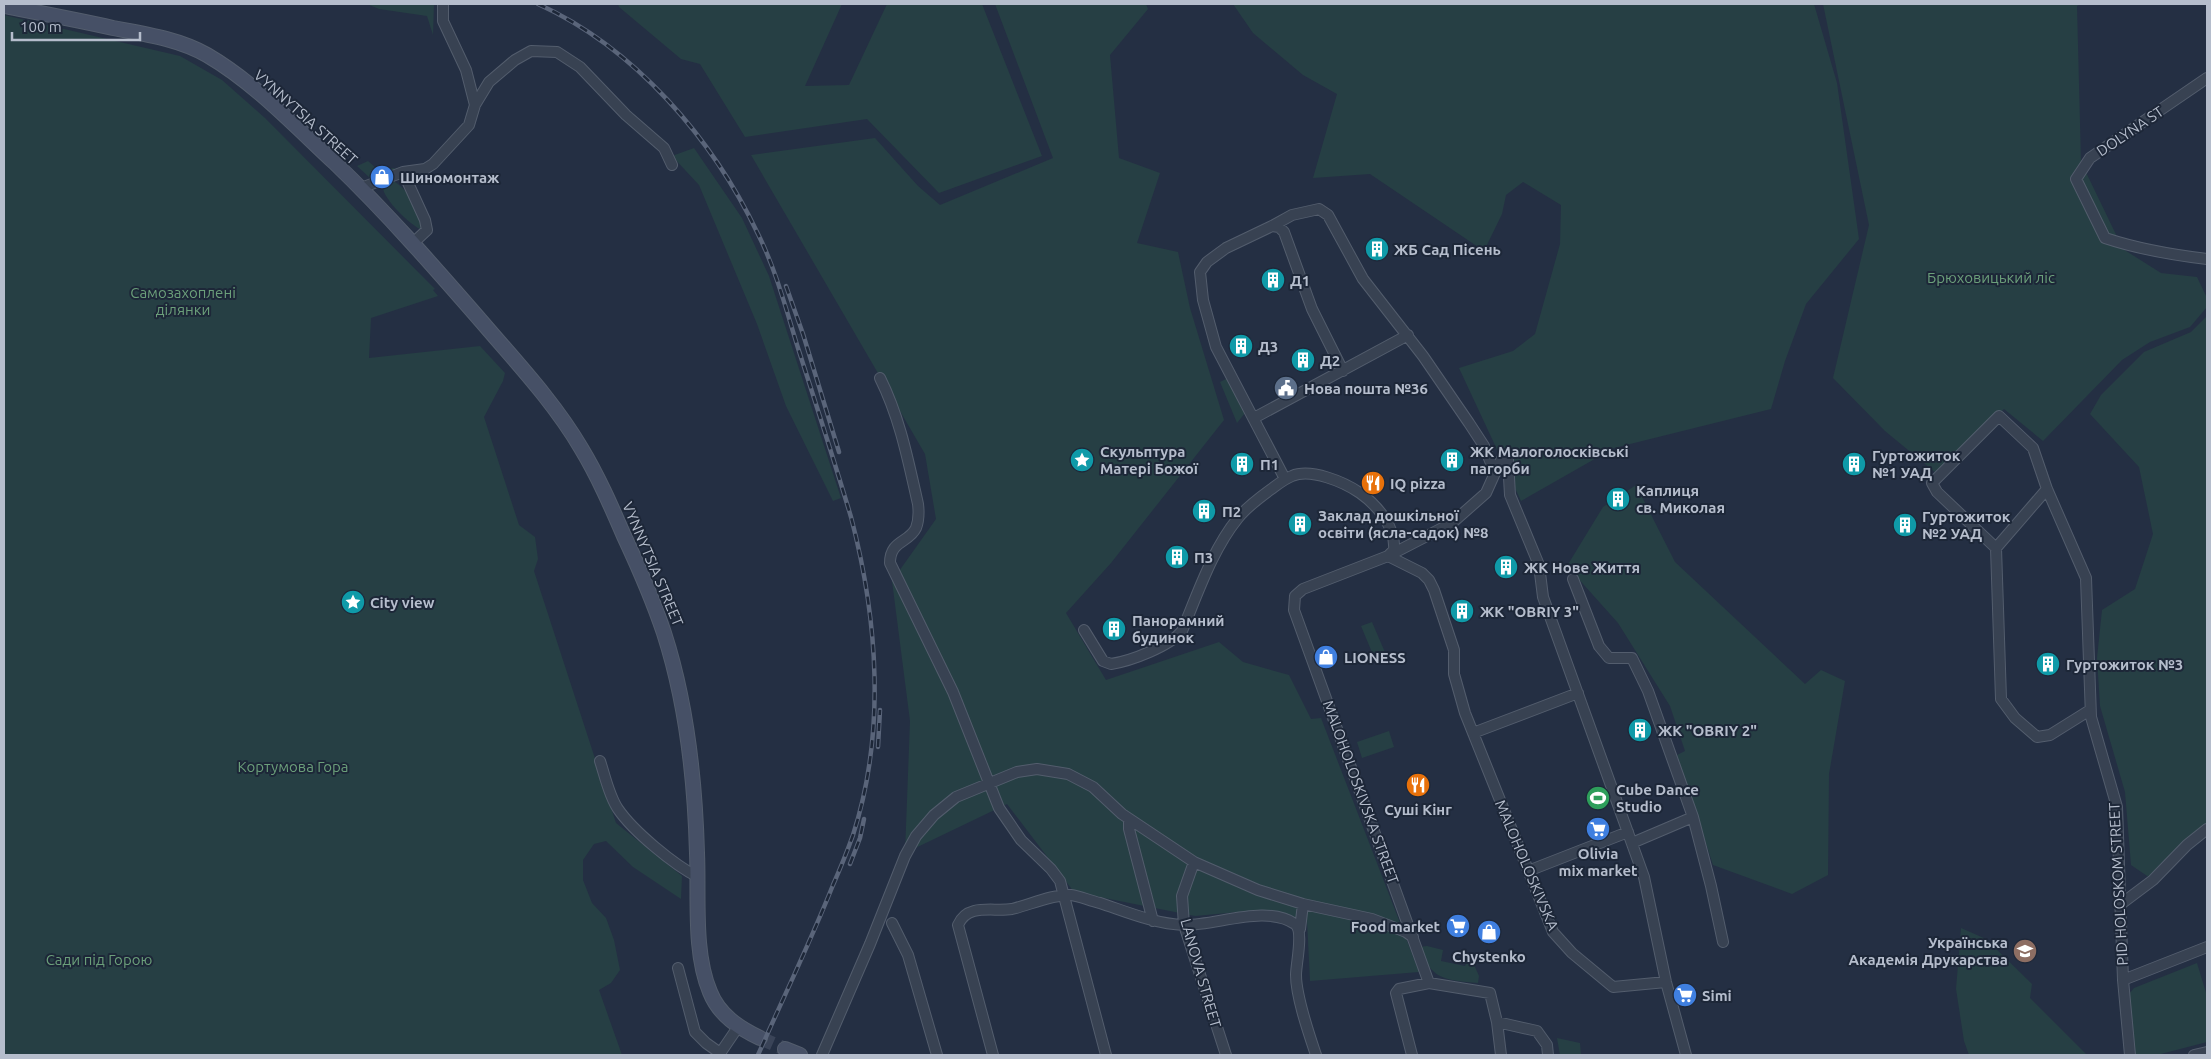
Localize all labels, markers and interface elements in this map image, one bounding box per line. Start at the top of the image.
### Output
scale bar [12,10,140,42]
text: 100 m [20,18,62,35]
street label: VYNNYTSIA STREET [251,66,362,168]
street label: DOLYNA ST [2093,102,2167,160]
shop icon: Шиномонтаж [369,164,395,190]
place label: Шиномонтаж [400,169,500,186]
building icon: ЖБ Сад Пісень [1364,236,1390,262]
place label: ЖБ Сад Пісень [1394,241,1501,258]
building icon: Д1 [1260,267,1286,293]
park label: Брюховицький ліс [1927,269,2055,286]
place label: Д1 [1290,272,1310,289]
park label: Самозахоплені ділянки [130,284,236,318]
building icon: Д3 [1228,333,1254,359]
place label: Д3 [1258,338,1278,355]
building icon: Д2 [1290,347,1316,373]
place label: Д2 [1320,352,1340,369]
public building icon: Нова пошта №36 [1273,375,1299,401]
place label: Нова пошта №36 [1304,380,1428,397]
place label: Скульптура Матері Божої [1100,443,1199,477]
place label: ЖК Малоголосківські пагорби [1470,443,1629,477]
place icon: Скульптура Матері Божої [1069,447,1095,473]
building icon: ЖК Малоголосківські пагорби [1439,447,1465,473]
place label: Гуртожиток №1 УАД [1872,447,1961,481]
building icon: П1 [1229,451,1255,477]
building icon: Гуртожиток №1 УАД [1841,451,1867,477]
place label: П1 [1260,456,1279,473]
restaurant icon: IQ pizza [1360,470,1386,496]
place label: IQ pizza [1390,475,1446,492]
place label: Каплиця св. Миколая [1636,482,1725,516]
building icon: Каплиця св. Миколая [1605,486,1631,512]
building icon: П2 [1191,498,1217,524]
street label: VYNNYTSIA STREET [619,499,687,629]
place label: П2 [1222,503,1241,520]
place label: Заклад дошкільної освіти (ясла-садок) №8 [1318,507,1489,541]
place label: Гуртожиток №2 УАД [1922,508,2011,542]
building icon: Заклад дошкільної освіти (ясла-садок) №8 [1287,511,1313,537]
building icon: Гуртожиток №2 УАД [1892,512,1918,538]
building icon: П3 [1164,544,1190,570]
place label: П3 [1194,549,1213,566]
building icon: ЖК Нове Життя [1493,554,1519,580]
place label: ЖК Нове Життя [1524,559,1640,576]
place icon: City view [340,589,366,615]
place label: City view [370,594,435,611]
building icon: ЖК "OBRIY 3" [1449,598,1475,624]
place label: ЖК "OBRIY 3" [1480,603,1579,620]
place label: Панорамний будинок [1132,612,1225,646]
building icon: Панорамний будинок [1101,616,1127,642]
shop icon: LIONESS [1313,644,1339,670]
place label: LIONESS [1344,649,1406,666]
building icon: Гуртожиток №3 [2035,651,2061,677]
place label: Гуртожиток №3 [2066,656,2183,673]
street label: MALOHOLOSKIVSKA STREET [1320,698,1402,887]
building icon: ЖК "OBRIY 2" [1627,717,1653,743]
place label: ЖК "OBRIY 2" [1658,722,1757,739]
park label: Кортумова Гора [237,758,349,775]
restaurant icon: Суші Кінг [1405,772,1431,798]
place label: Cube Dance Studio [1616,781,1699,815]
sports icon: Cube Dance Studio [1585,785,1611,811]
street label: MALOHOLOSKIVSKA [1492,797,1562,933]
place label: Суші Кінг [1384,801,1452,818]
street label: PID HOLOSKOM STREET [2105,801,2131,966]
supermarket icon: Olivia mix market [1585,816,1611,842]
place label: Olivia mix market [1558,845,1638,879]
supermarket icon: Food market [1445,913,1471,939]
street label: LANOVA STREET [1177,917,1225,1030]
place label: Food market [1351,918,1441,935]
shop icon: Chystenko [1476,919,1502,945]
place label: Українська Академія Друкарства [1849,934,2008,968]
school or university icon: Українська Академія Друкарства [2012,938,2038,964]
place label: Chystenko [1452,948,1526,965]
park label: Сади під Горою [46,951,152,968]
supermarket icon: Simi [1672,982,1698,1008]
place label: Simi [1702,987,1732,1004]

